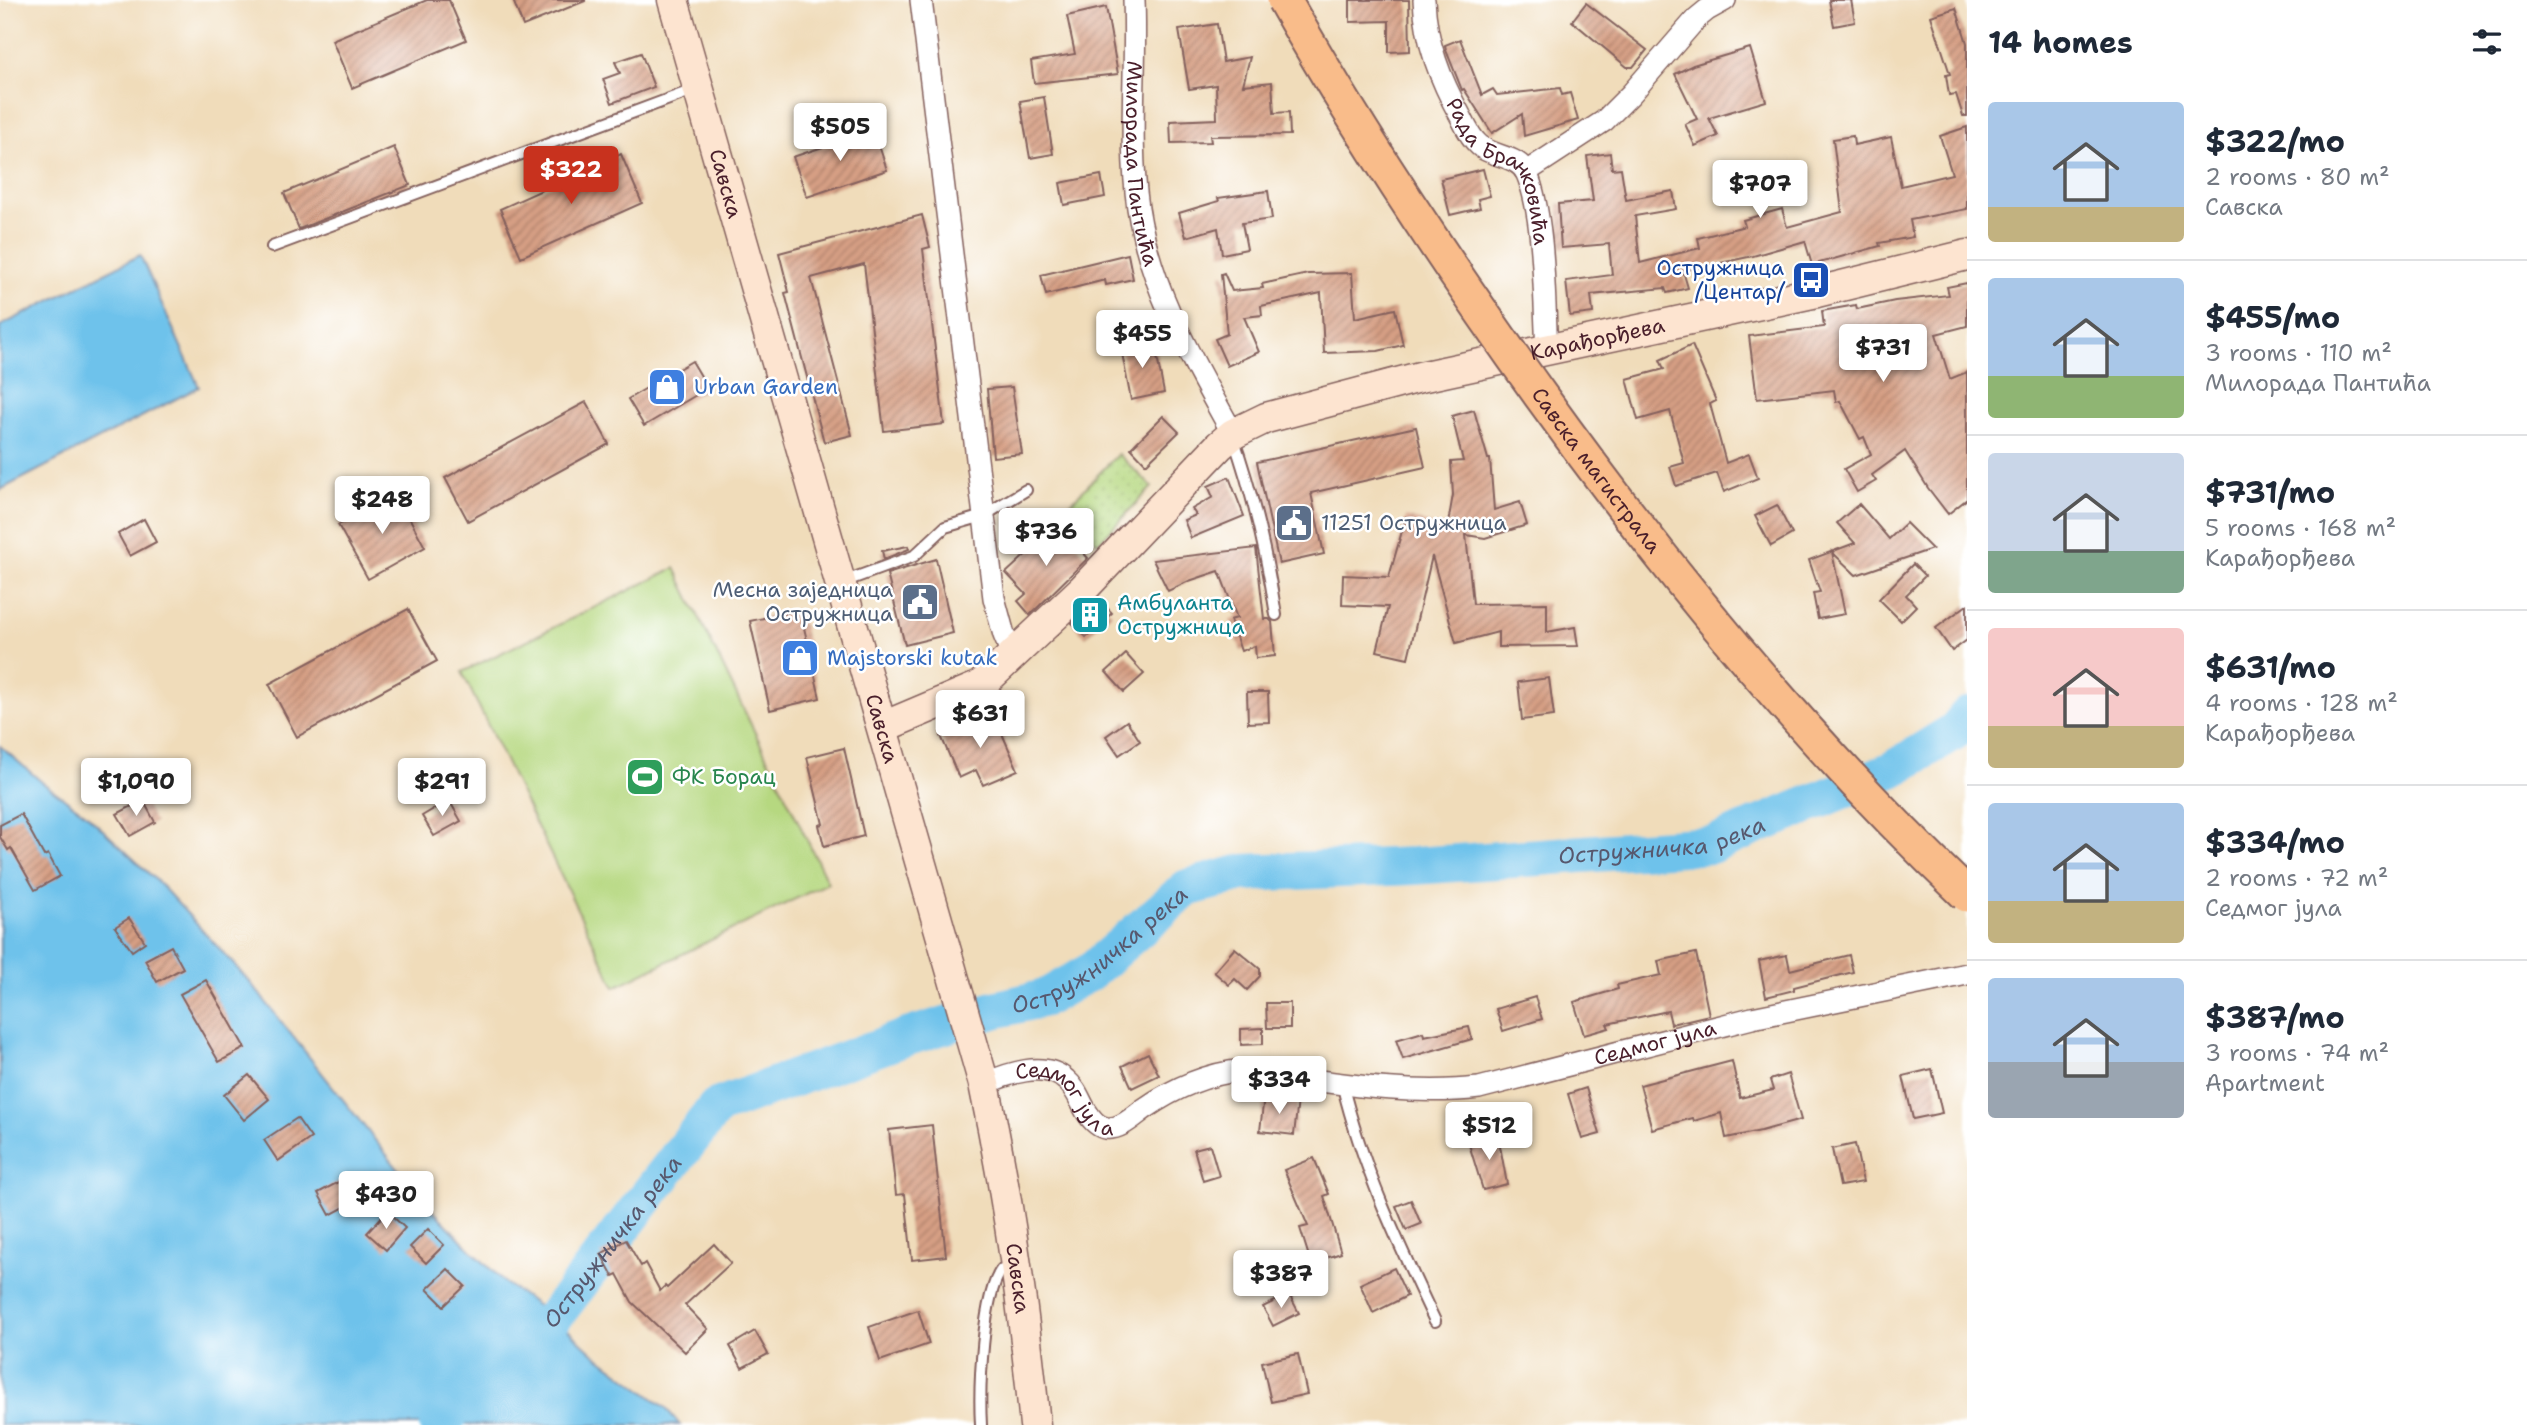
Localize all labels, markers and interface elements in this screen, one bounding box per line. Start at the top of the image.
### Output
text: 14 homes [1988,22,2133,63]
icon: filters [2468,23,2506,61]
street label: Милорада Пантића [1119,60,1165,269]
street label: Рада Бранковића [1439,93,1555,247]
pin: $505 [799,104,881,163]
text: $505 [810,111,870,141]
text: $322/mo [2205,121,2345,162]
icon: home [2044,130,2128,214]
pin: $322 [530,146,612,206]
street label: Савска [702,146,749,222]
text: $322 [540,154,602,184]
pin: $707 [1719,160,1801,220]
text: 2 rooms · 80 m² [2205,162,2390,192]
text: $707 [1728,168,1792,198]
text: Савска [2205,192,2283,222]
place label: Остружница /Центар/ [1656,254,1786,306]
bus stop icon: Остружница /Центар/ [1790,259,1832,301]
text: $455/mo [2205,297,2340,338]
icon: home [2044,306,2128,390]
pin: $455 [1101,310,1183,370]
street label: Карађорђева [1527,311,1667,367]
text: $455 [1112,318,1172,348]
pin: $731 [1842,324,1924,384]
text: $731 [1855,332,1911,362]
text: 3 rooms · 110 m² [2205,338,2392,368]
shop icon: Urban Garden [646,366,688,408]
text: Милорада Пантића [2205,368,2431,398]
place label: Urban Garden [694,373,838,401]
street label: Савска магистрала [1525,382,1668,559]
text: $731/mo [2205,472,2335,513]
pin: $248 [341,476,423,536]
icon: home [2044,481,2128,565]
text: $248 [351,484,413,514]
public building icon: 11251 Остружница [1273,502,1315,544]
pin: $736 [1005,508,1087,568]
place label: 11251 Остружница [1321,509,1507,537]
text: 5 rooms · 168 m² [2205,513,2396,543]
text: $736 [1015,516,1077,546]
text: Карађорђева [2205,543,2355,573]
place label: Месна заједница Остружница [713,576,893,628]
public building icon: Месна заједница Остружница [899,581,941,623]
place label: Амбуланта Остружница [1117,589,1245,641]
building icon: Амбуланта Остружница [1069,594,1111,636]
shop icon: Majstorski kutak [779,637,821,679]
place label: Majstorski kutak [827,644,997,672]
text: $631/mo [2205,647,2336,688]
icon: home [2044,656,2128,740]
text: 4 rooms · 128 m² [2205,688,2398,718]
pin: $631 [939,690,1021,750]
street label: Савска [859,691,905,767]
text: $631 [952,698,1008,728]
text: Карађорђева [2205,718,2355,748]
sports icon: ФК Борац [624,756,666,798]
pin: $1,090 [79,758,193,818]
pin: $291 [401,758,483,818]
place label: ФК Борац [672,763,776,791]
text: $1,090 [97,766,175,796]
text: $291 [414,766,470,796]
water label: Остружничка река [1557,809,1770,871]
text: $334/mo [2205,822,2345,863]
icon: home [2044,831,2128,915]
text: 2 rooms · 72 m² [2205,863,2388,893]
water label: Остружничка река [1009,879,1194,1020]
text: Седмог јула [2205,893,2342,923]
text: $387/mo [2205,997,2345,1038]
icon: home [2044,1006,2128,1090]
street label: Седмог јула [1591,1014,1719,1072]
text: 3 rooms · 74 m² [2205,1038,2389,1068]
street label: Седмог јула [1013,1056,1115,1143]
pin: $334 [1238,1056,1320,1116]
text: $334 [1247,1064,1311,1094]
text: Apartment [2205,1068,2325,1098]
pin: $512 [1448,1102,1530,1162]
text: $512 [1461,1110,1517,1140]
water label: Остружничка река [537,1149,688,1335]
pin: $430 [345,1172,427,1231]
text: $430 [355,1179,417,1209]
street label: Савска [999,1241,1037,1315]
pin: $387 [1240,1250,1322,1310]
text: $387 [1249,1258,1313,1288]

